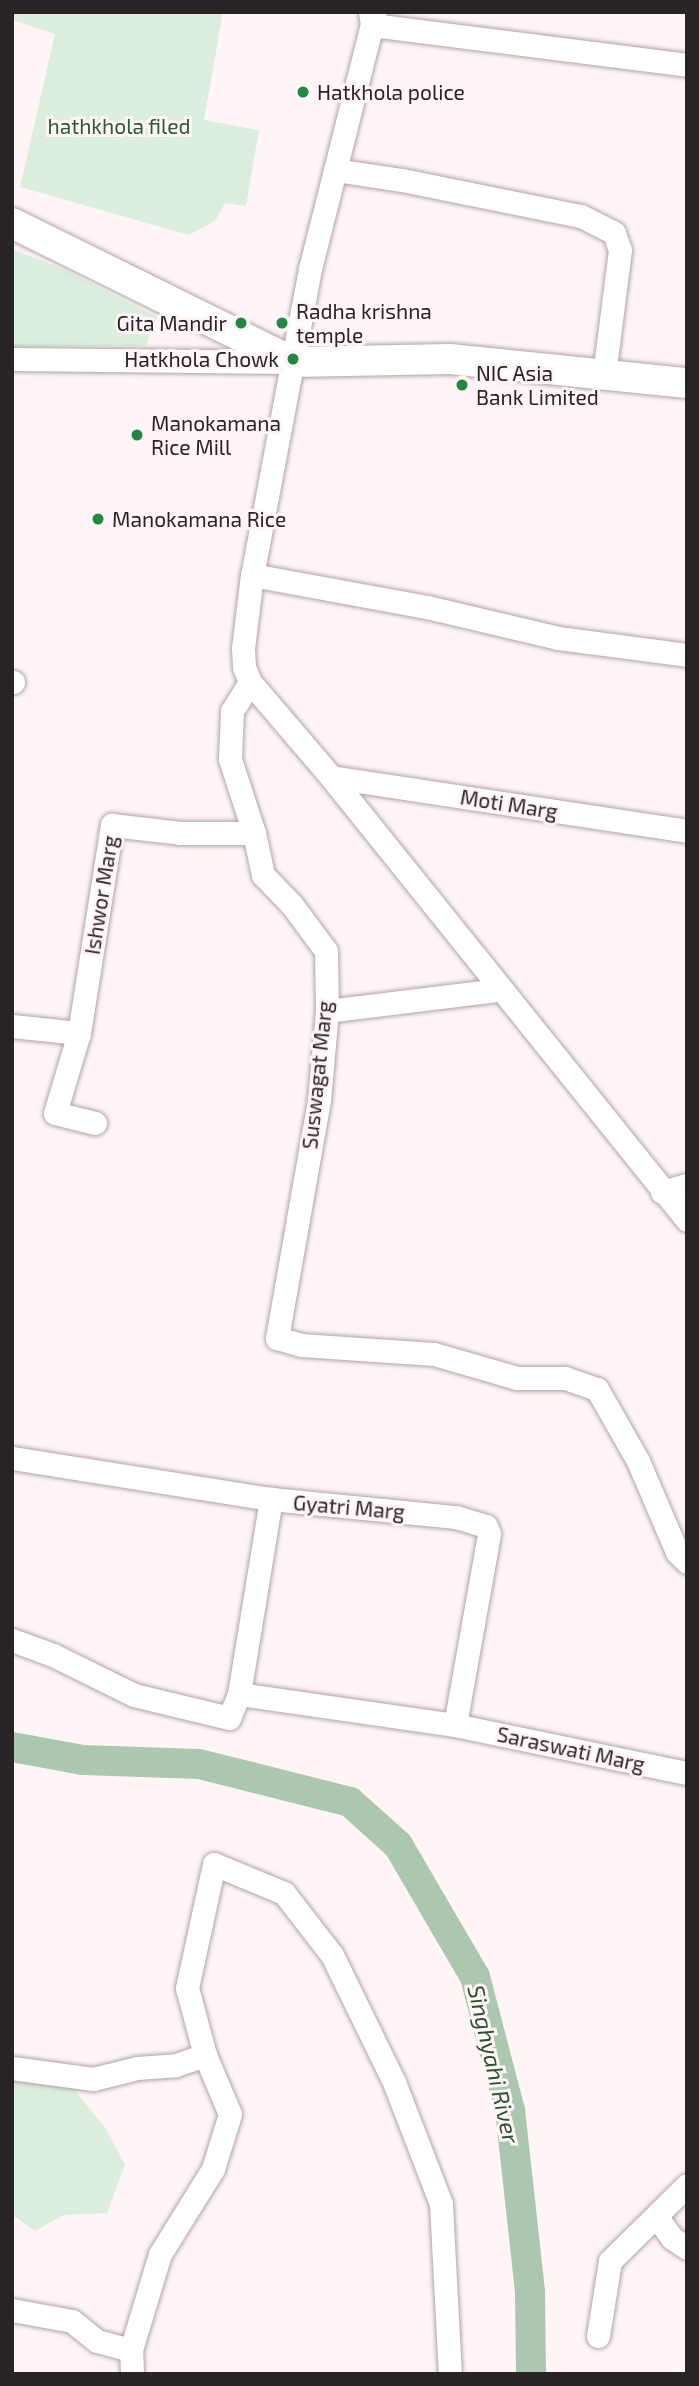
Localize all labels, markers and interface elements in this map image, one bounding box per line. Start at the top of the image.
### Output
place label: Hatkhola police [317,79,465,105]
marker: Hatkhola police [295,84,311,100]
park label: hathkhola filed [47,113,191,139]
place label: Radha krishna temple [296,298,432,348]
place label: Gita Mandir [117,310,227,336]
marker: Gita Mandir [233,315,249,331]
marker: Radha krishna temple [274,315,290,331]
place label: Hatkhola Chowk [124,346,279,372]
marker: Hatkhola Chowk [285,351,301,367]
place label: NIC Asia Bank Limited [476,360,599,410]
marker: NIC Asia Bank Limited [454,377,470,393]
place label: Manokamana Rice Mill [151,410,281,460]
marker: Manokamana Rice Mill [129,427,145,443]
place label: Manokamana Rice [112,506,286,532]
marker: Manokamana Rice [90,511,106,527]
street label: Moti Marg [459,784,559,824]
street label: Ishwor Marg [79,833,123,957]
street label: Suswagat Marg [297,1000,337,1150]
street label: Gyatri Marg [292,1490,406,1524]
street label: Saraswati Marg [495,1721,647,1777]
water label: Singhyahi River [462,1982,526,2146]

